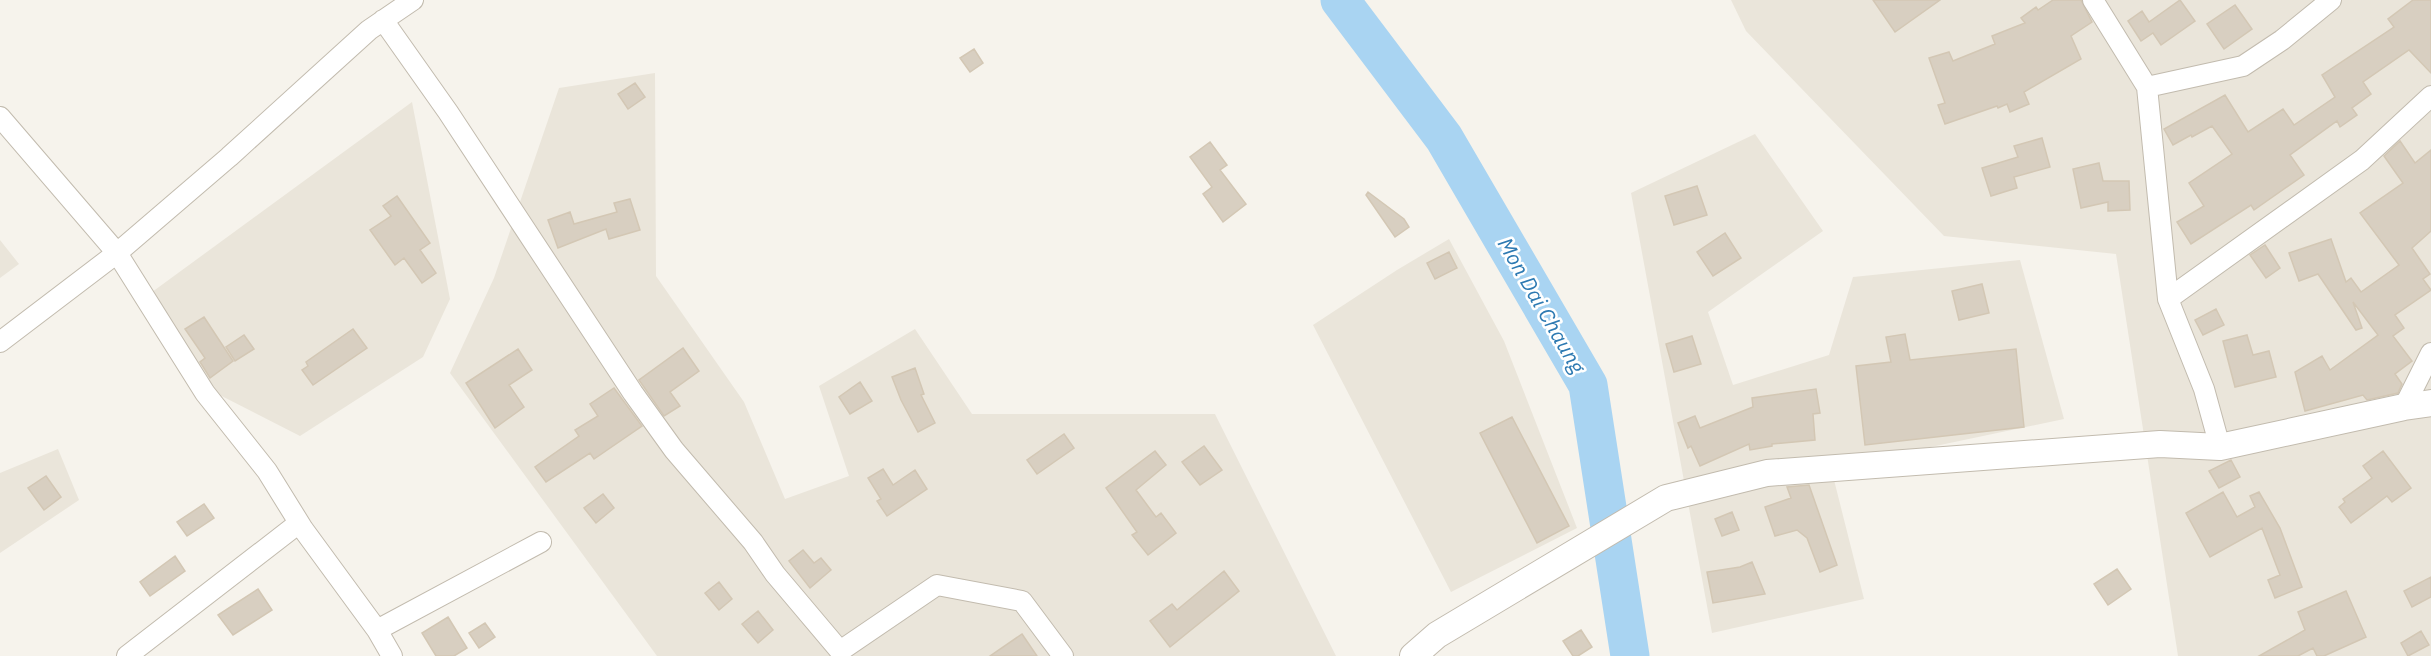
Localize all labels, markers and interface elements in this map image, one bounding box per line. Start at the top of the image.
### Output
water label: Mon Dai Chaung [1492,232,1593,379]

